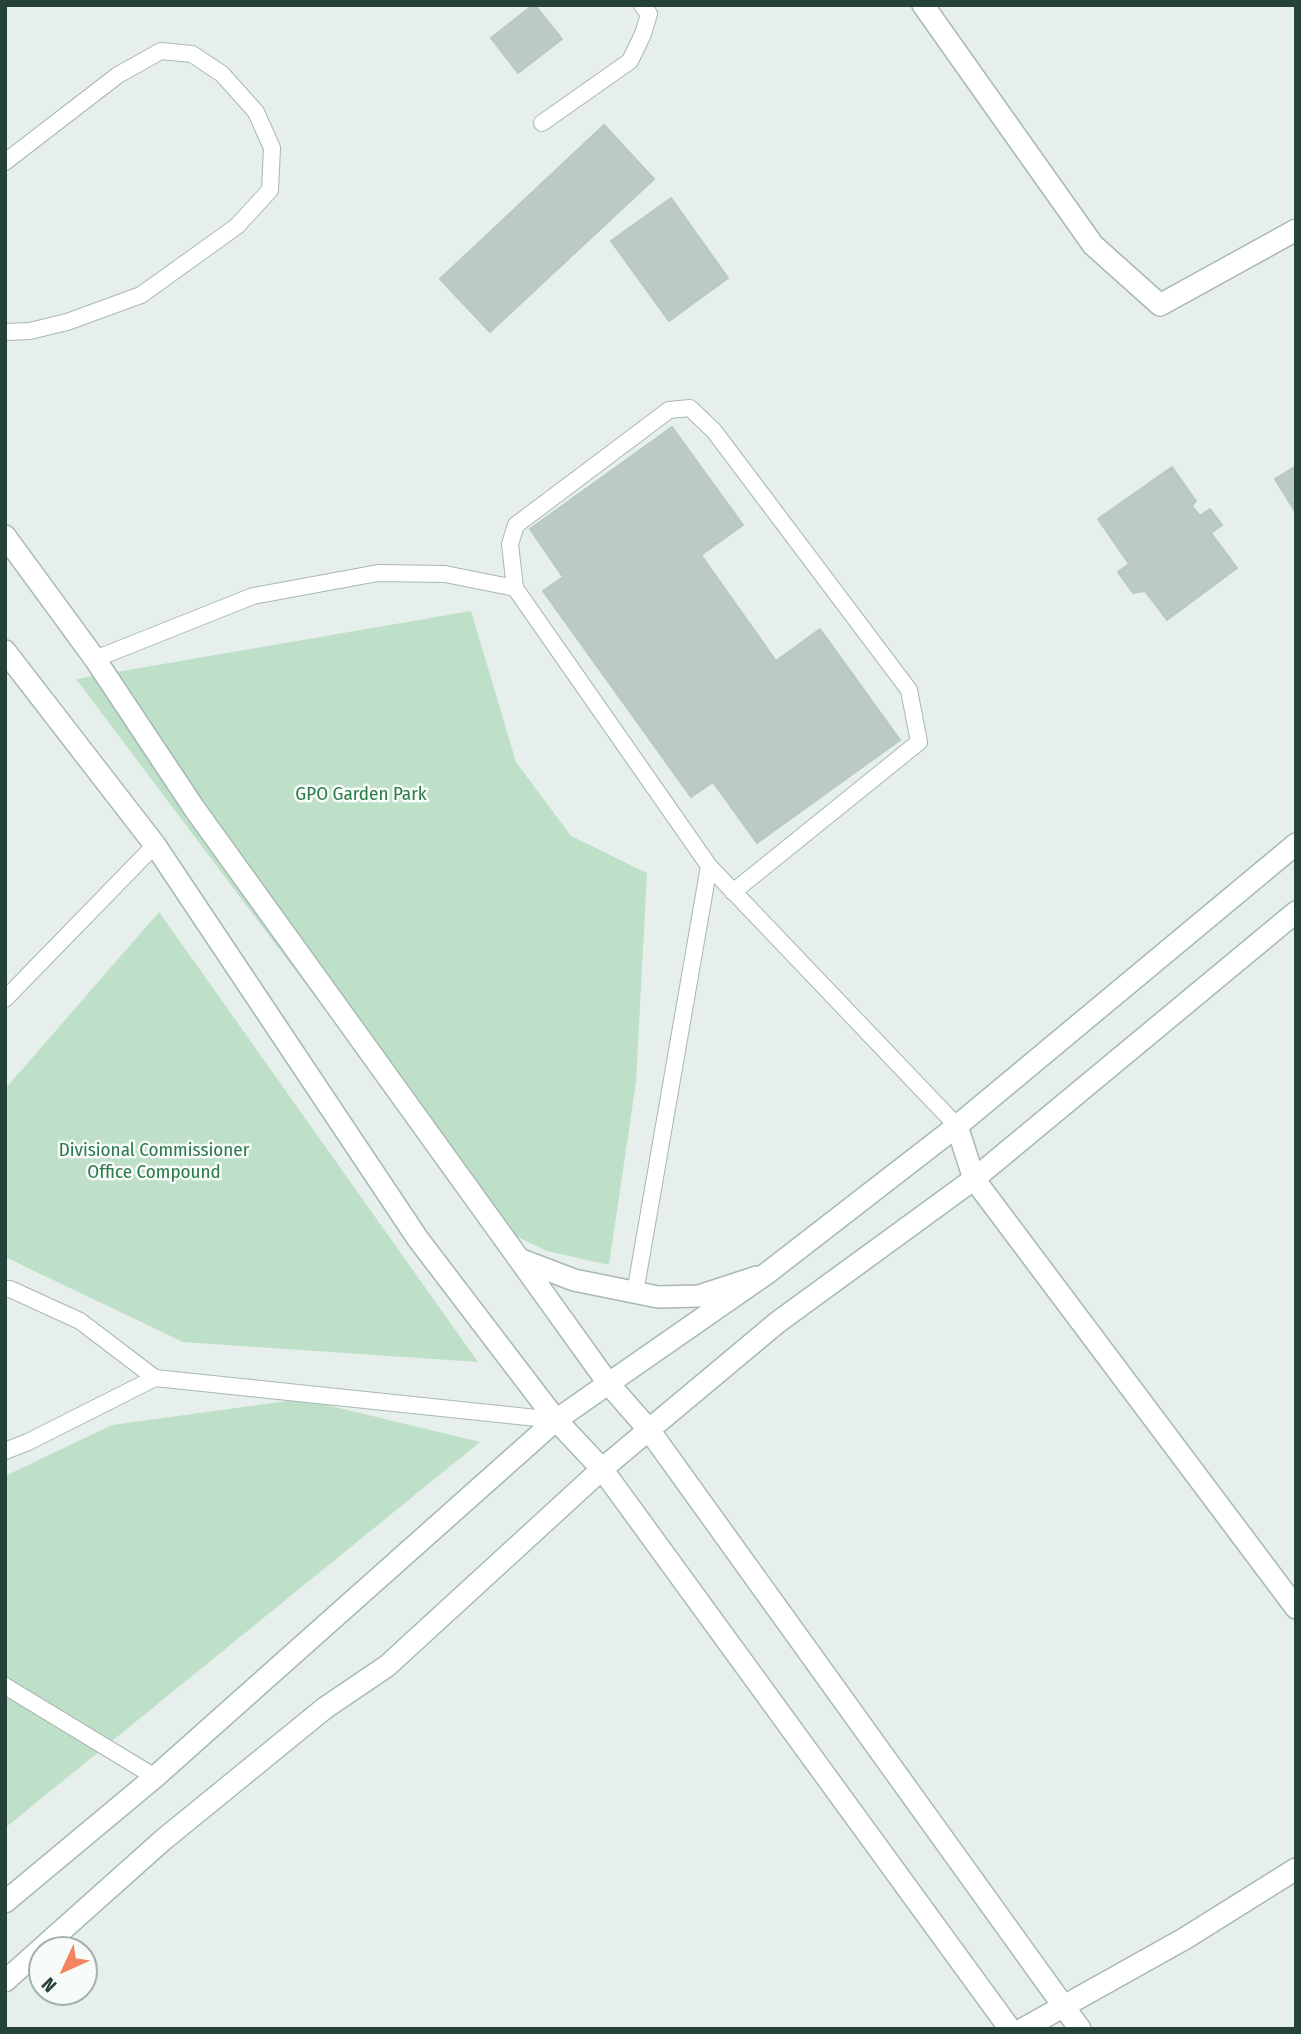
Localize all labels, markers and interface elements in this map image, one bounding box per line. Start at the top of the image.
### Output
park label: GPO Garden Park [295,784,427,806]
park label: Divisional Commissioner Office Compound [59,1140,249,1184]
north arrow [28,1936,98,2006]
text: N [37,1973,61,1997]

